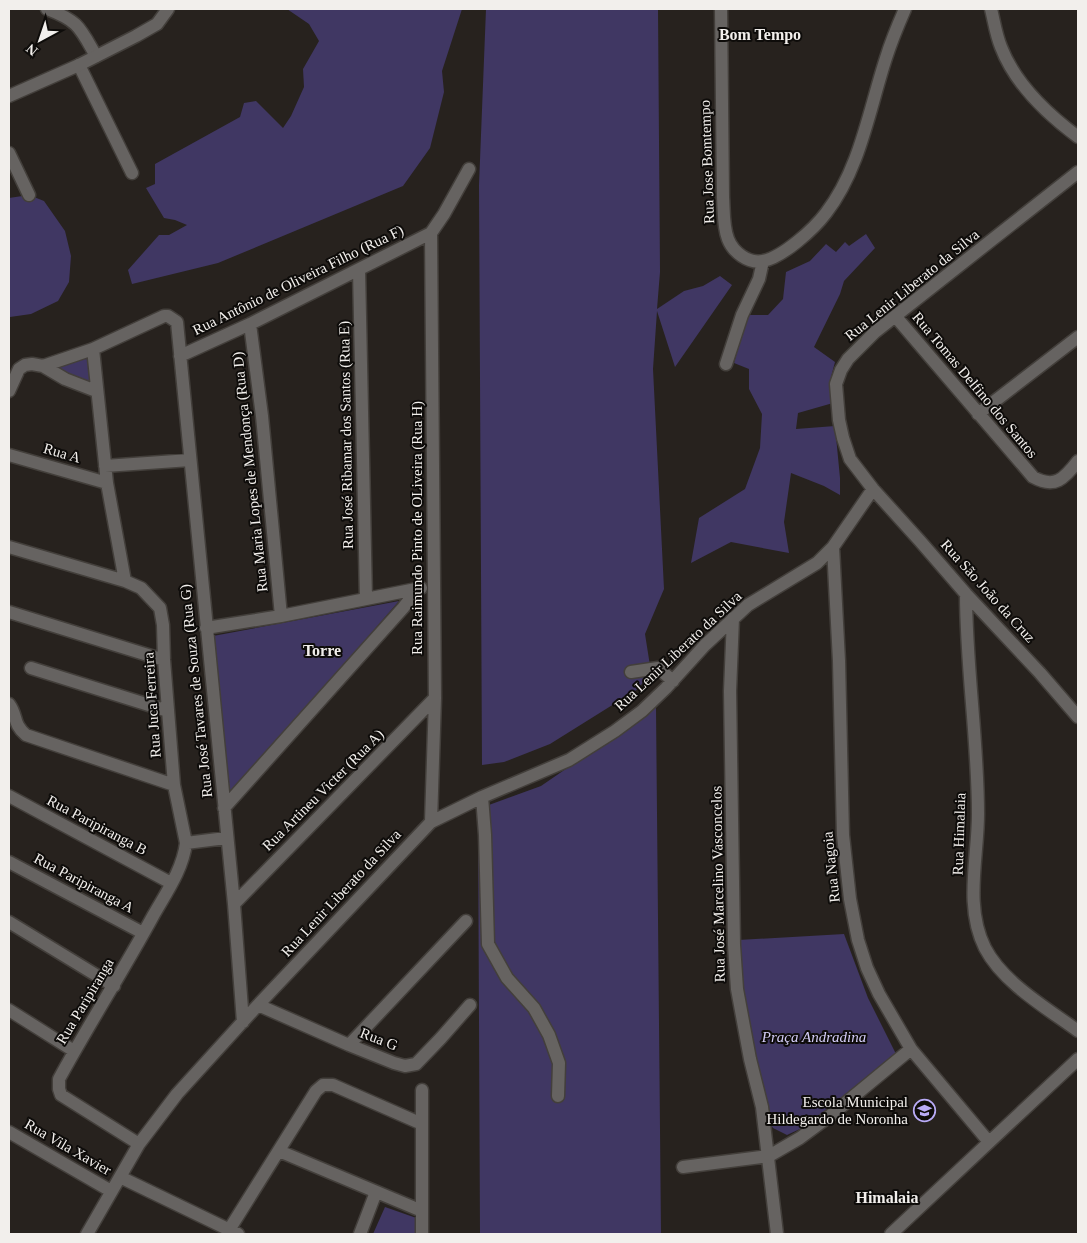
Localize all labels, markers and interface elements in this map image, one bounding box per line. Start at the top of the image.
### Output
north arrow [15,15,65,65]
district label: Bom Tempo [719,26,801,44]
text: N [23,41,41,59]
street label: Rua Jose Bomtempo [697,100,717,224]
street label: Rua Antônio de Oliveira Filho (Rua F) [190,222,406,339]
street label: Rua Lenir Liberato da Silva [842,226,982,344]
street label: Rua Tomas Delfino dos Santos [909,309,1041,461]
street label: Rua José Ribamar dos Santos (Rua E) [336,321,357,549]
street label: Rua Maria Lopes de Mendonça (Rua D) [229,351,272,593]
street label: Rua Raimundo Pinto de OLiveira (Rua H) [409,401,426,655]
street label: Rua A [42,440,83,466]
street label: Rua São João da Cruz [938,536,1038,646]
street label: Rua José Tavares de Souza (Rua G) [177,583,216,798]
street label: Rua Lenir Liberato da Silva [611,588,745,714]
district label: Torre [303,642,341,659]
street label: Rua Juca Ferreira [140,651,164,758]
street label: Rua Artineu Victer (Rua A) [259,726,388,855]
street label: Rua José Marcelino Vasconcelos [708,785,728,983]
street label: Rua Paripiranga B [44,792,150,858]
street label: Rua Himalaia [950,792,968,876]
street label: Rua Lenir Liberato da Silva [278,826,404,960]
street label: Rua Nagoia [819,830,843,903]
street label: Rua Paripiranga A [31,850,137,916]
street label: Rua Paripiranga [53,955,117,1047]
street label: Rua G [358,1025,400,1053]
park label: Praça Andradina [761,1029,866,1045]
place label: Escola Municipal Hildegardo de Noronha [766,1094,908,1127]
school or university icon: Escola Municipal Hildegardo de Noronha [912,1099,936,1123]
street label: Rua Vila Xavier [22,1116,114,1178]
district label: Himalaia [855,1189,919,1206]

